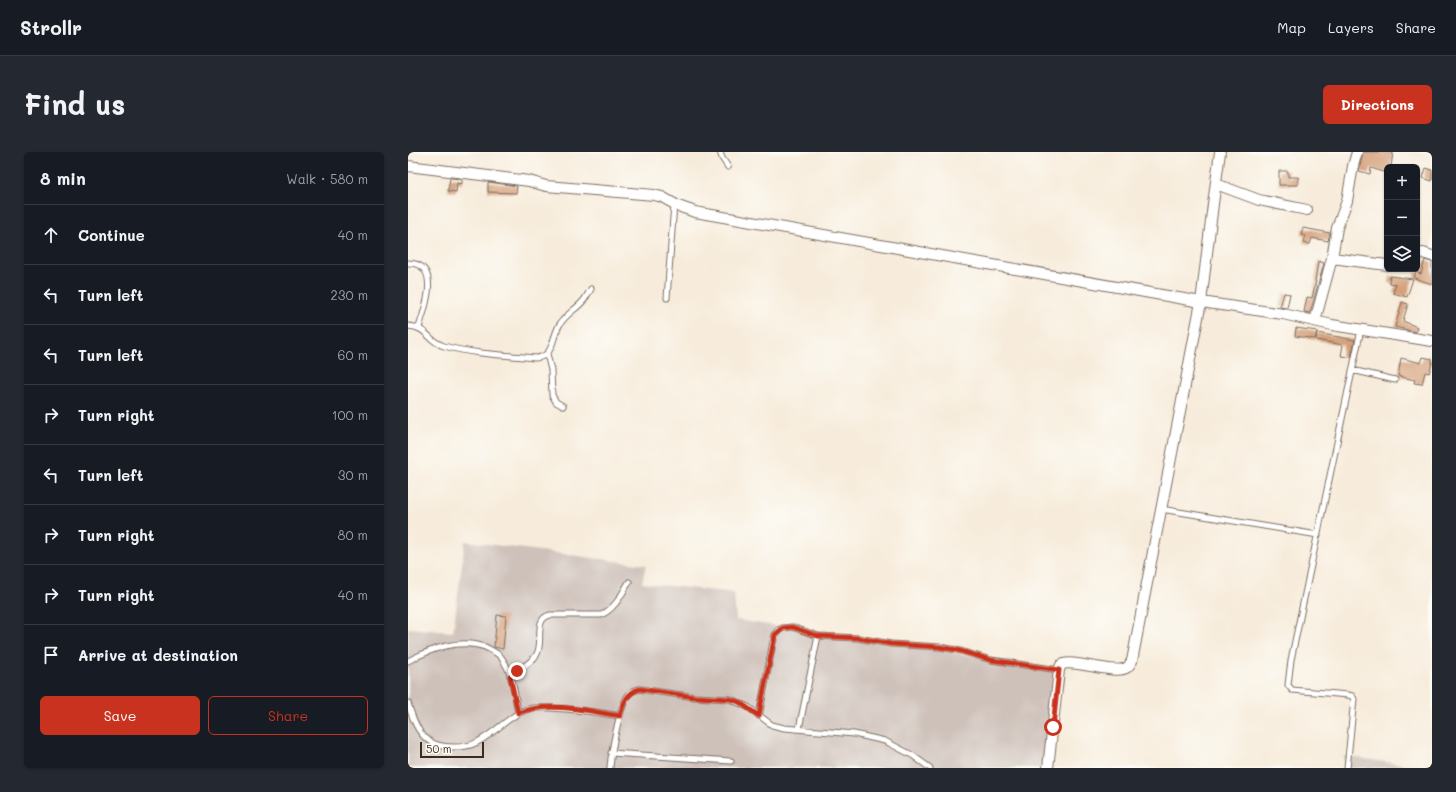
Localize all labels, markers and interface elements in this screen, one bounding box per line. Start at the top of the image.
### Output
text: Strollr [20,15,82,40]
text: Map [1277,18,1306,37]
text: Layers [1328,18,1374,37]
text: Share [1396,18,1436,37]
button: Directions [1323,85,1432,124]
text: Find us [24,86,125,122]
map controls [1384,164,1420,272]
button: + [1384,164,1420,200]
text: 8 min [40,167,86,189]
text: Walk · 580 m [286,170,368,187]
button: − [1384,200,1420,236]
icon: ahead [40,224,62,246]
text: Continue [78,225,145,245]
text: 40 m [338,226,368,243]
button: layers [1384,236,1420,272]
icon: left [40,284,62,306]
text: Turn left [78,285,143,305]
text: 230 m [331,286,368,303]
icon: left [40,344,62,366]
text: Turn left [78,345,143,365]
text: 60 m [338,346,368,363]
icon: right [40,404,62,426]
text: Turn right [78,405,155,425]
text: 100 m [332,406,368,423]
icon: left [40,464,62,486]
text: Turn left [78,465,143,485]
text: 30 m [338,466,368,483]
icon: right [40,524,62,546]
text: Turn right [78,525,155,545]
text: 80 m [338,526,368,543]
icon: right [40,584,62,606]
text: Turn right [78,585,155,605]
text: 40 m [338,586,368,603]
icon: arrive [40,644,62,666]
text: Arrive at destination [78,645,238,665]
route end [508,662,526,680]
button: Save [40,696,200,735]
button: Share [208,696,368,735]
route start [1044,718,1062,736]
scale bar [420,740,484,759]
text: 50 m [426,741,452,756]

